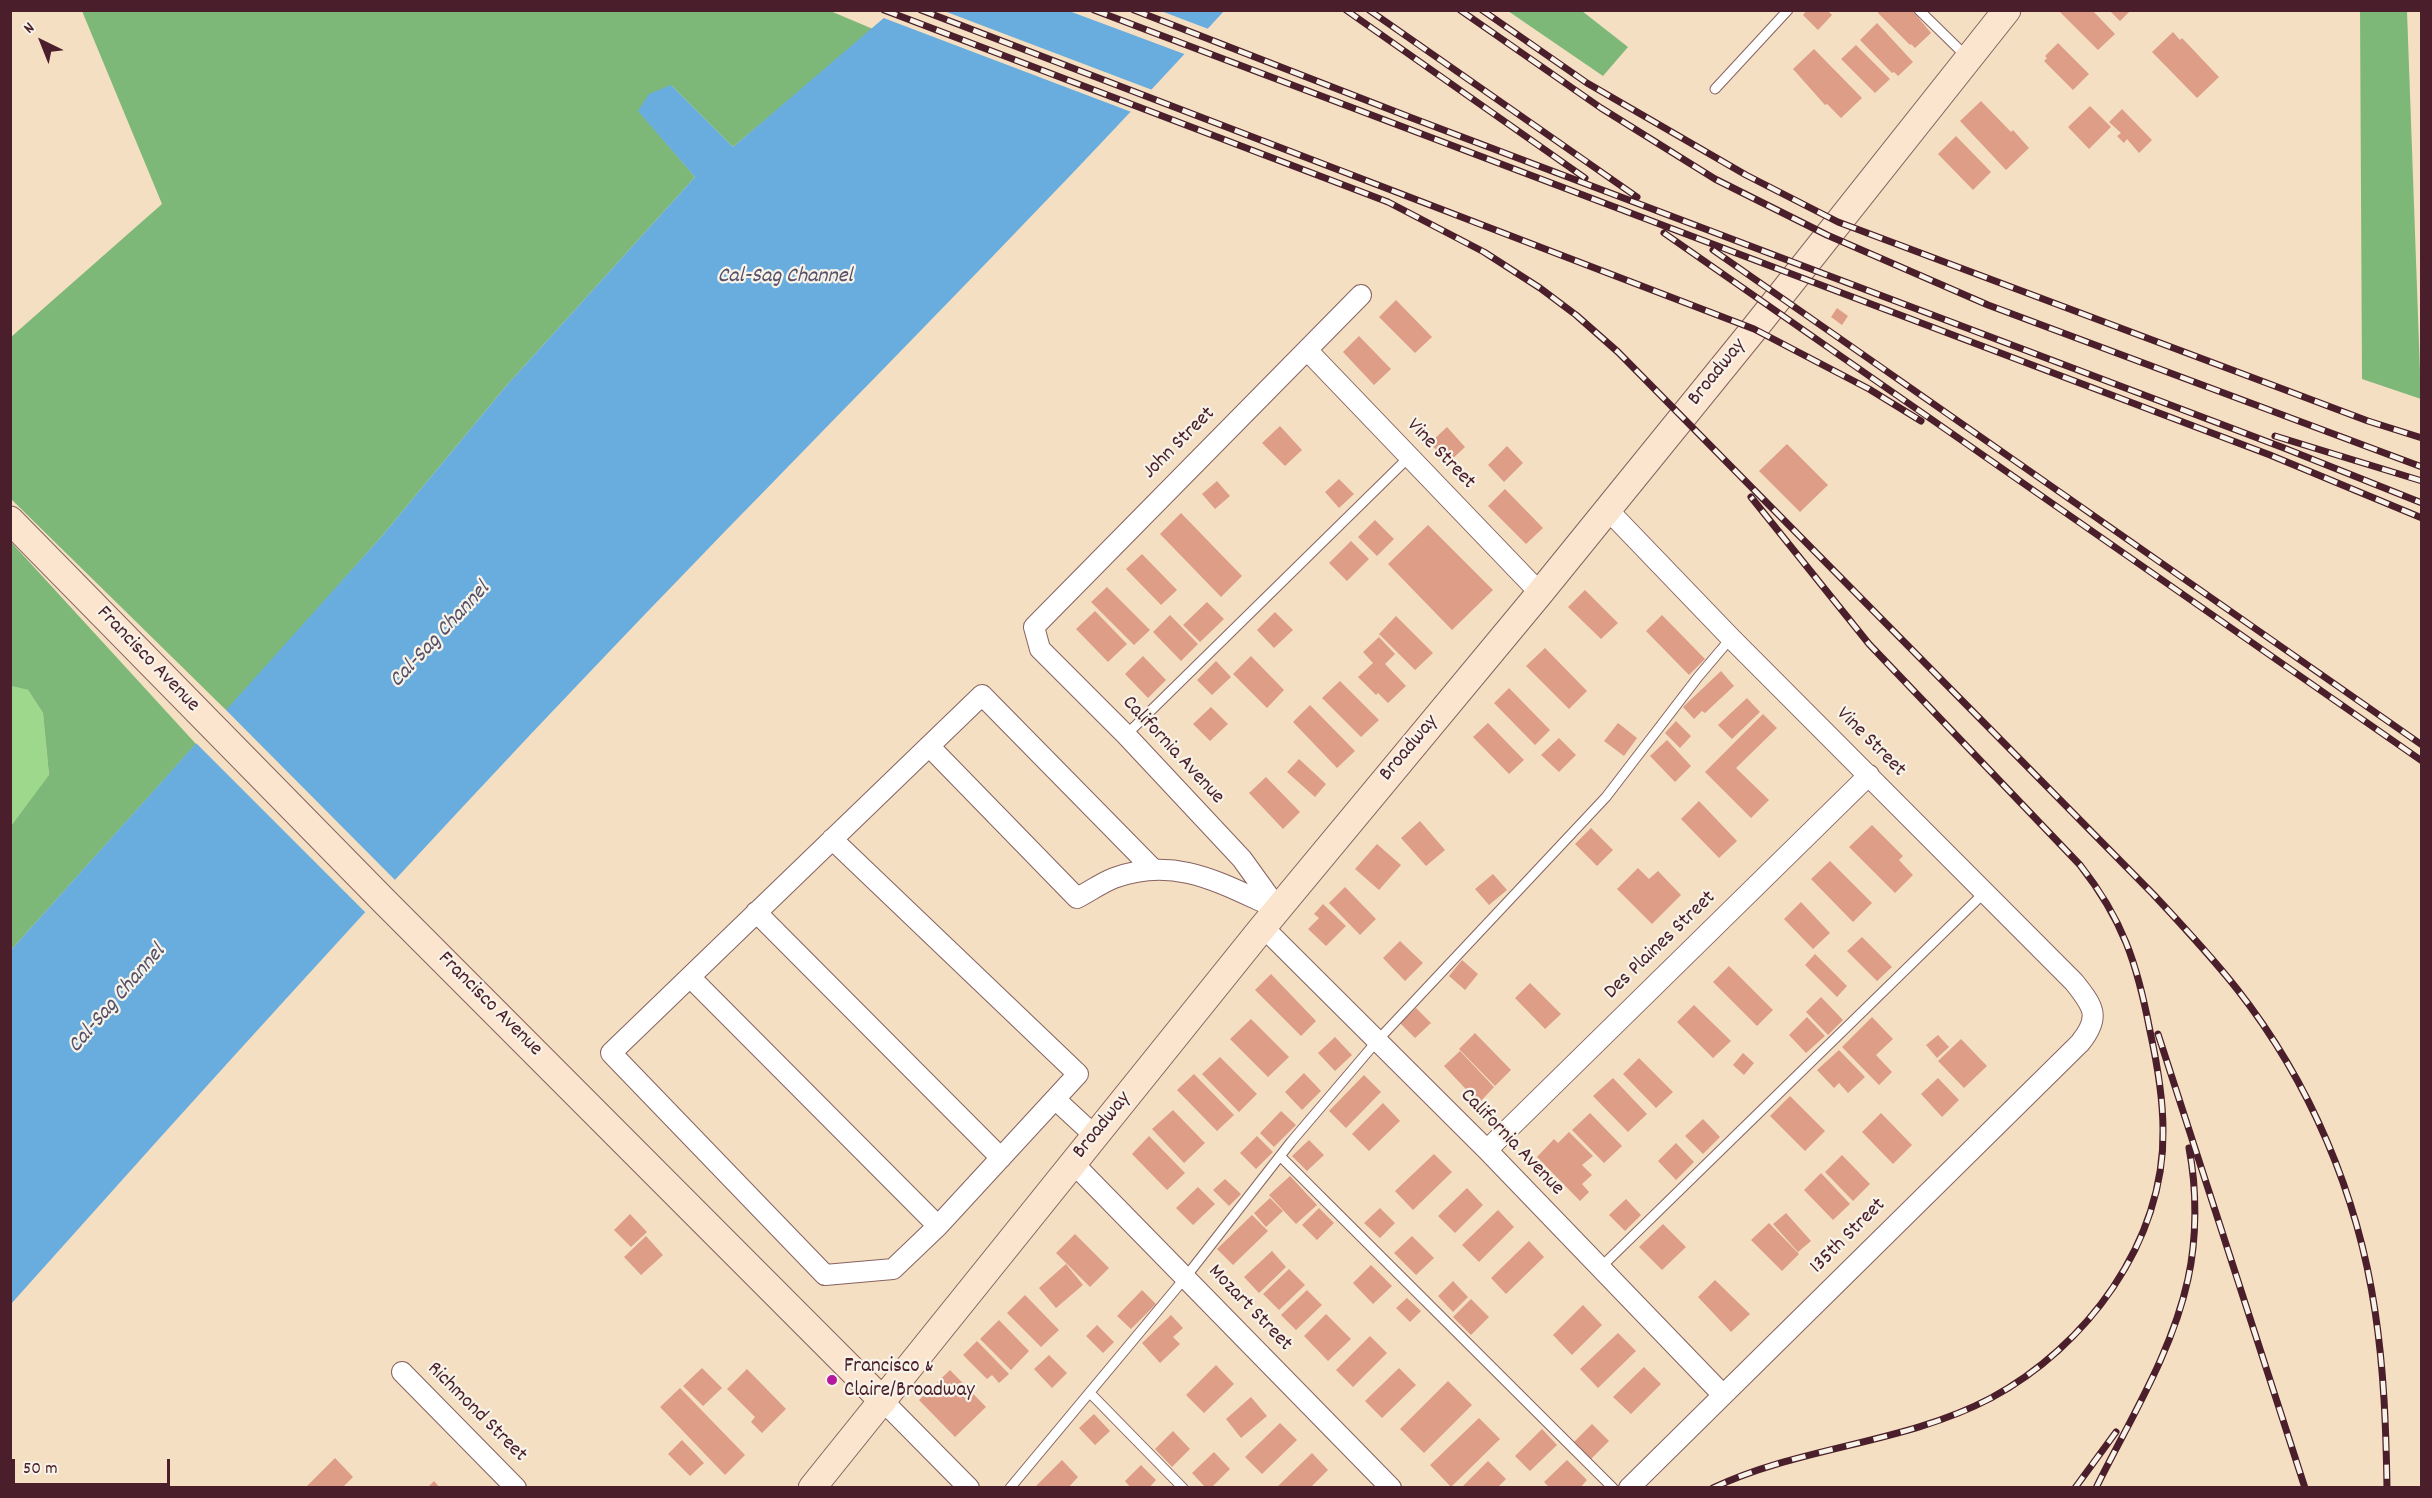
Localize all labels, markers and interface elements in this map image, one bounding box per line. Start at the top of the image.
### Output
north arrow [12,12,72,72]
text: N [19,17,40,40]
water label: Cal-Sag Channel [717,265,853,291]
street label: Broadway [1683,335,1753,411]
street label: John Street [1139,403,1221,485]
street label: Vine Street [1400,414,1480,496]
water label: Cal-Sag Channel [385,578,497,694]
street label: Francisco Avenue [90,602,204,718]
street label: California Avenue [1115,691,1229,811]
street label: Vine Street [1830,703,1910,783]
street label: Broadway [1375,711,1445,787]
street label: Des Plaines Street [1600,886,1722,1006]
water label: Cal-Sag Channel [64,940,172,1060]
street label: Francisco Avenue [431,947,547,1063]
street label: California Avenue [1454,1084,1568,1202]
street label: Broadway [1068,1088,1138,1164]
street label: 135th Street [1806,1194,1892,1280]
street label: Mozart Street [1201,1260,1297,1358]
place label: Francisco & Claire/Broadway [844,1355,975,1405]
street label: Richmond Street [421,1358,531,1468]
marker: Francisco & Claire/Broadway [825,1373,839,1387]
scale bar [15,1447,172,1485]
text: 50 m [23,1457,58,1482]

